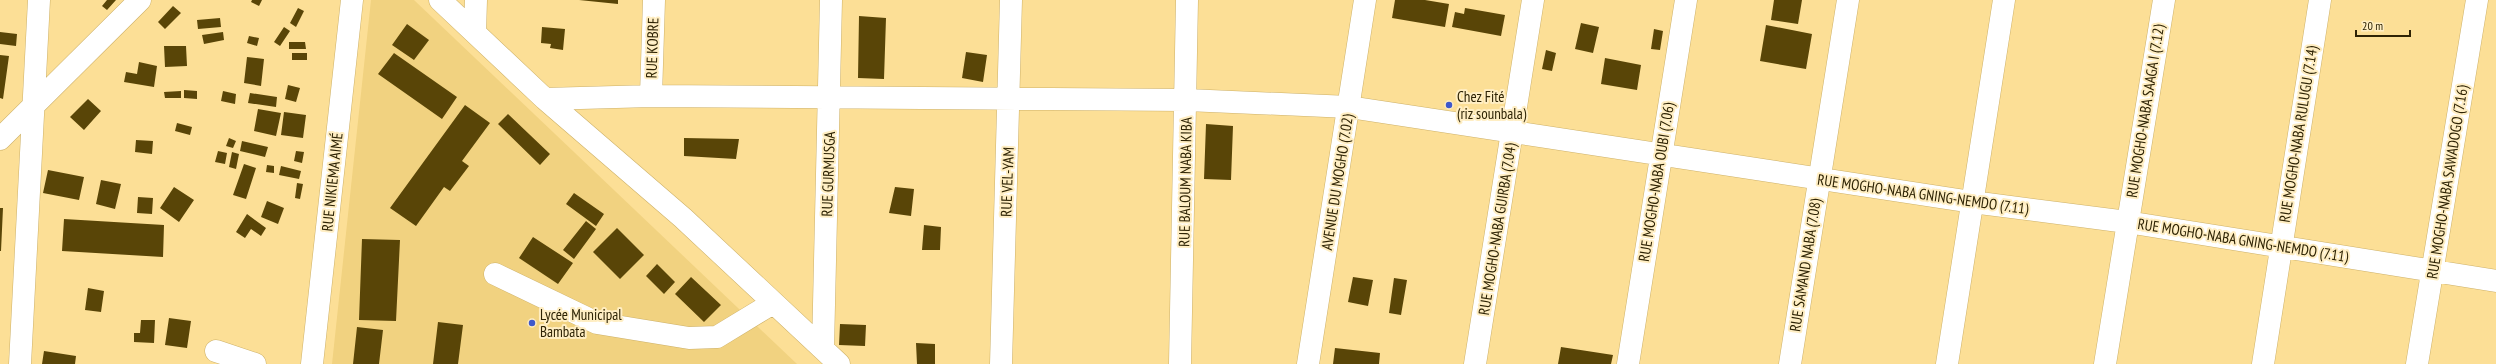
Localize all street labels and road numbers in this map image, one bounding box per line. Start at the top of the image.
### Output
street label: RUE KOBRE [641,17,663,79]
street label: RUE MOGHO-NABA SAAGA I (7.12) [2122,23,2168,199]
street label: RUE MOGHO-NABA RULUGU (7.14) [2275,44,2321,224]
street label: RUE MOGHO-NABA SAWADOGO (7.16) [2422,83,2472,280]
street label: RUE MOGHO-NABA OUBI (7.06) [1634,101,1678,263]
street label: AVENUE DU MOGHO (7.02) [1317,112,1357,251]
street label: RUE BALOUM NABA KIBA [1174,116,1196,247]
street label: RUE GURMUSGA [817,130,839,217]
street label: RUE NIKIEMA AIMÉ [317,132,347,232]
street label: RUE MOGHO-NABA GUIRBA (7.04) [1474,141,1520,316]
street label: RUE VEL-YAM [996,147,1018,217]
street label: RUE MOGHO-NABA GNING-NEMDO (7.11) [1816,170,2030,218]
street label: RUE SAMAND NABA (7.08) [1785,197,1825,333]
street label: RUE MOGHO-NABA GNING-NEMDO (7.11) [2136,214,2350,266]

